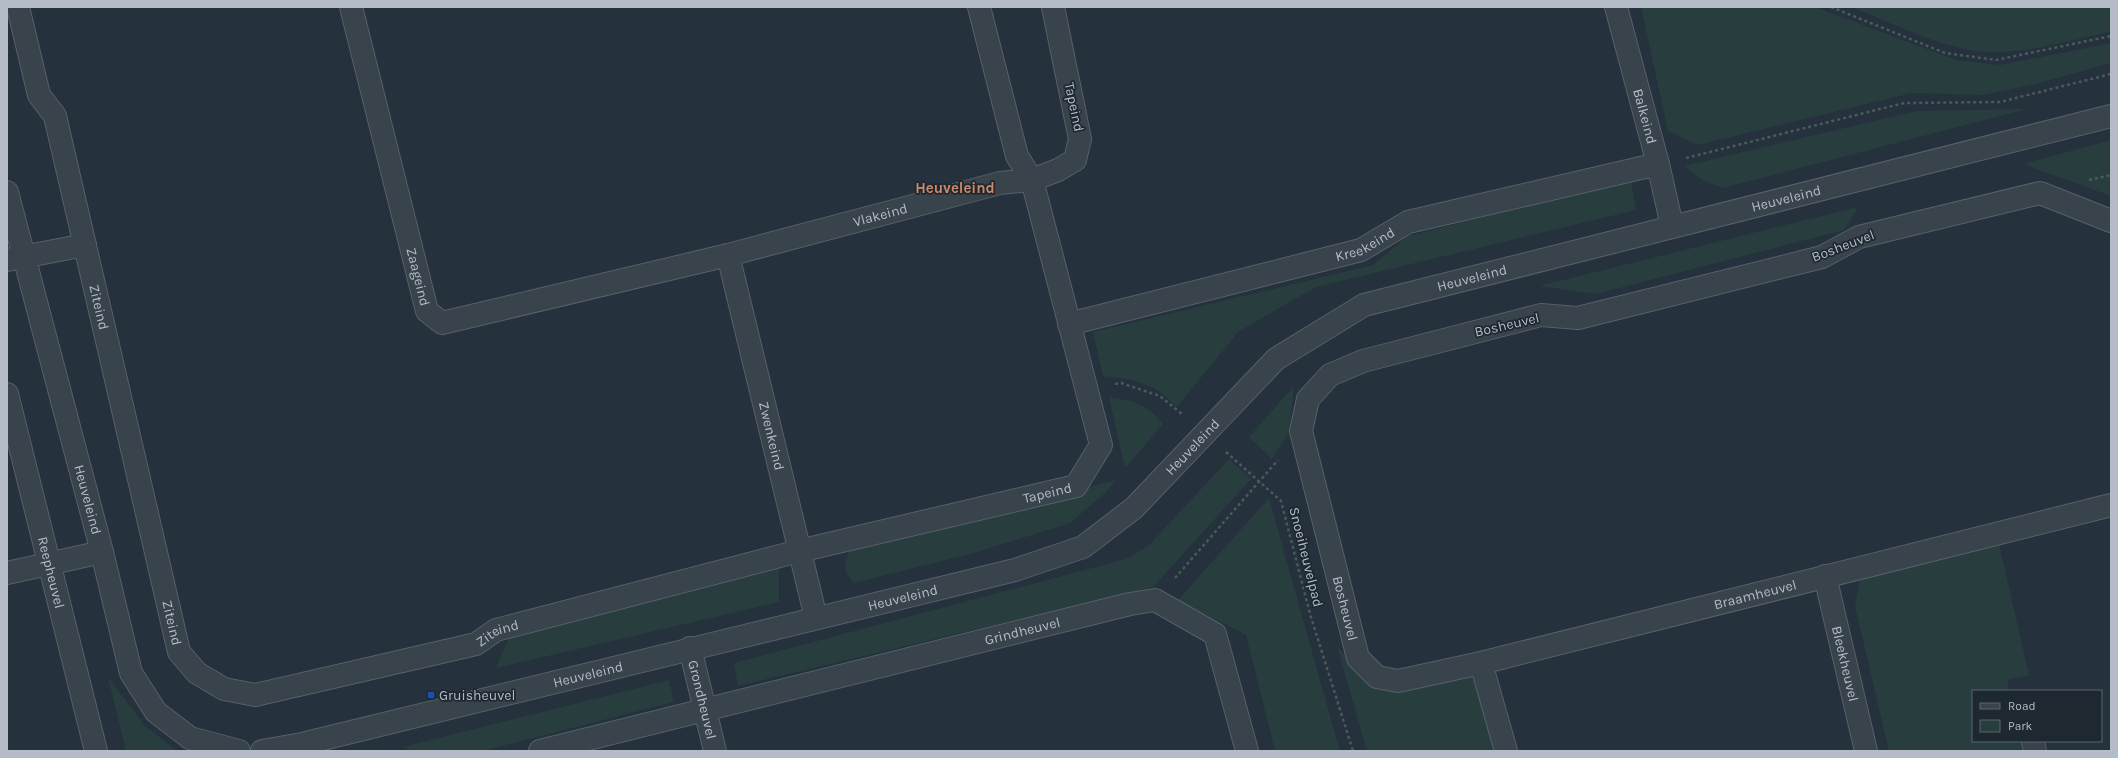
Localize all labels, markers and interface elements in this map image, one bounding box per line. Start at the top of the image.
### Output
street label: Tapeind [1061,81,1087,133]
street label: Balkeind [1630,87,1661,146]
district label: Heuveleind [915,179,995,197]
street label: Heuveleind [1749,181,1823,215]
street label: Vlakeind [851,199,909,230]
street label: Kreekeind [1333,223,1398,265]
street label: Bosheuvel [1809,226,1877,266]
street label: Zaageind [403,246,434,308]
street label: Heuveleind [1435,261,1509,295]
street label: Ziteind [86,283,113,331]
street label: Bosheuvel [1473,309,1541,341]
street label: Zwenkeind [755,400,788,472]
street label: Heuveleind [1162,415,1223,479]
street label: Heuveleind [71,463,105,536]
street label: Tapeind [1021,479,1073,507]
street label: Snoeiheuvelpad [1285,505,1327,609]
street label: Reepheuvel [34,535,69,610]
street label: Bosheuvel [1329,574,1362,642]
street label: Braamheuvel [1712,576,1798,613]
street label: Heuveleind [866,581,939,614]
street label: Ziteind [159,598,186,647]
street label: Grindheuvel [983,613,1062,648]
street label: Ziteind [472,616,520,650]
street label: Bleekheuvel [1828,624,1863,703]
street label: Heuveleind [551,657,625,691]
street label: Grondheuvel [685,658,720,741]
place label: Gruisheuvel [439,687,515,704]
marker: Gruisheuvel [426,690,436,700]
legend [1972,690,2102,742]
text: Road [2008,699,2036,713]
text: Park [2008,719,2033,733]

